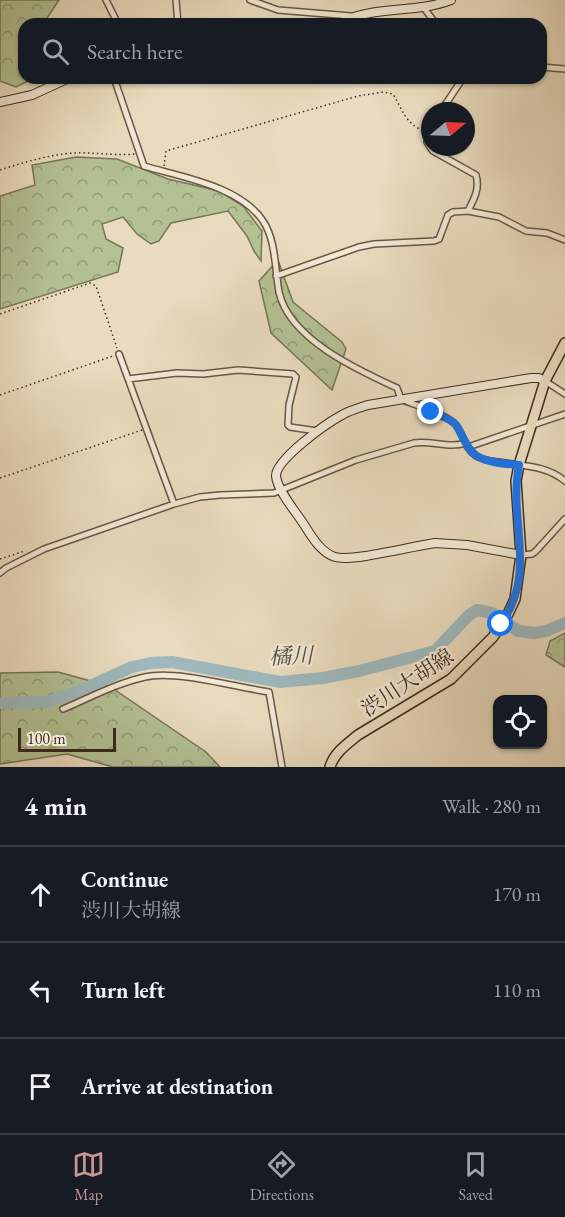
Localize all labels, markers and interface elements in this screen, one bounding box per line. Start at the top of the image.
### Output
search box [18,18,547,84]
icon: search [39,35,72,68]
text: Search here [87,37,182,66]
north arrow [421,102,475,156]
route end [417,398,443,424]
route start [487,610,513,636]
water label: 橘川 [268,641,315,671]
street label: 渋川大胡線 [356,642,458,722]
map controls [493,695,547,749]
button: locate [493,695,547,749]
scale bar [18,725,116,752]
text: 100 m [27,728,66,749]
text: 4 min [24,789,87,823]
text: Walk · 280 m [442,793,541,819]
text: Continue [81,865,168,894]
icon: ahead [24,878,57,911]
text: 170 m [493,881,541,907]
text: 渋川大胡線 [81,897,181,923]
icon: left [24,974,57,1007]
text: Turn left [81,976,165,1005]
text: 110 m [493,977,541,1003]
icon: arrive [24,1070,57,1103]
text: Arrive at destination [81,1072,273,1101]
tab: Map [72,1148,105,1205]
tab: Directions [250,1148,314,1205]
tab: Saved [458,1148,493,1205]

